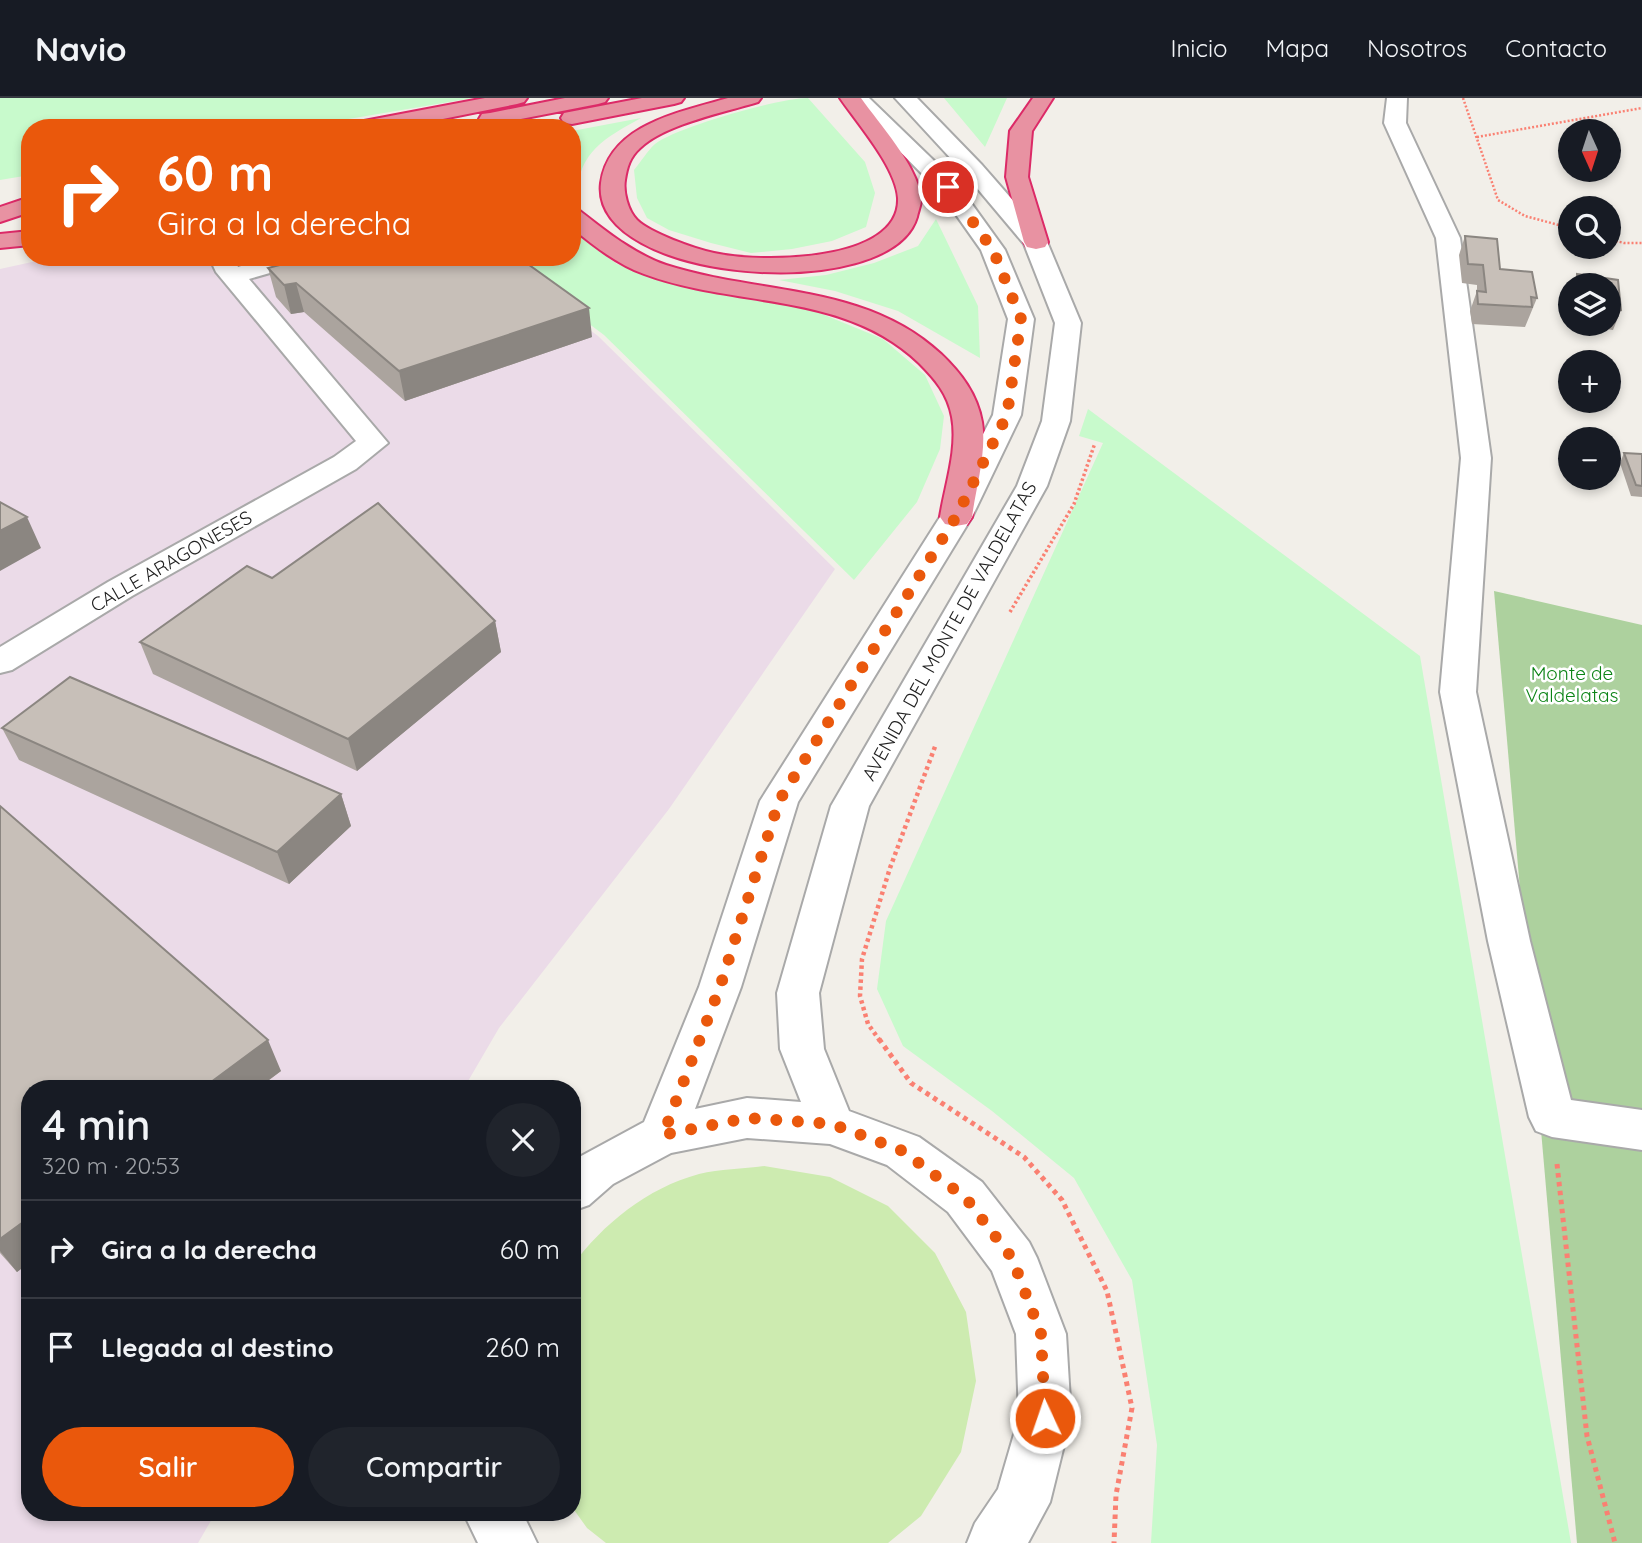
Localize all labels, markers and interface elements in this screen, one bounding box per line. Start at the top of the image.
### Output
text: Navio [35,28,127,69]
text: Inicio [1170,33,1228,63]
text: Mapa [1266,33,1329,63]
text: Nosotros [1367,33,1467,63]
text: Contacto [1505,33,1607,63]
north arrow [1558,119,1620,182]
map controls [1558,119,1621,490]
text: 60 m [157,142,273,203]
icon: right [42,147,133,238]
pin [918,157,978,217]
icon: arrive [929,168,967,206]
button: search [1558,196,1621,259]
text: Gira a la derecha [157,203,411,243]
button: layers [1558,273,1621,336]
button: + [1558,350,1621,413]
button: − [1558,427,1621,490]
street label: AVENIDA DEL MONTE DE VALDELATAS [856,477,1042,785]
street label: CALLE ARAGONESES [86,505,256,617]
park label: Monte de Valdelatas [1525,661,1619,707]
text: 4 min [42,1098,151,1151]
button: close [486,1103,560,1177]
text: 320 m · 20:53 [42,1151,180,1180]
icon: right [42,1230,80,1268]
text: Gira a la derecha [101,1233,317,1266]
text: 60 m [500,1233,560,1266]
icon: arrive [42,1328,80,1366]
text: Llegada al destino [101,1331,334,1364]
text: 260 m [485,1331,560,1364]
position arrow [1008,1381,1082,1455]
button: Salir [42,1427,294,1507]
button: Compartir [308,1427,560,1507]

